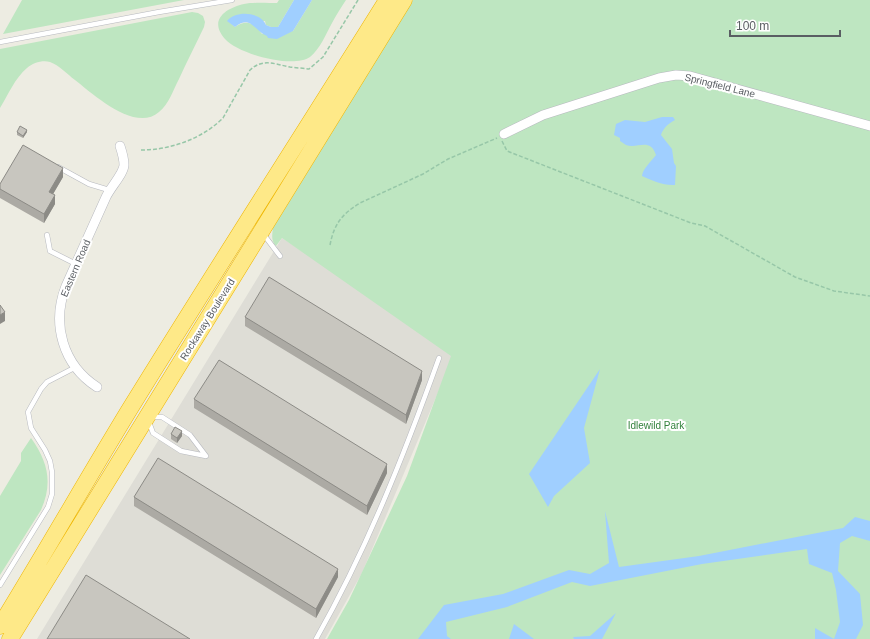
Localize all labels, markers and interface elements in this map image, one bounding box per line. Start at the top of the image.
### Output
scale bar [730,12,840,38]
text: 100 m [736,19,769,33]
street label: Springfield Lane [683,71,757,100]
street label: Eastern Road [58,238,92,298]
street label: Rockaway Boulevard [178,277,237,362]
park label: Idlewild Park [628,420,685,431]

